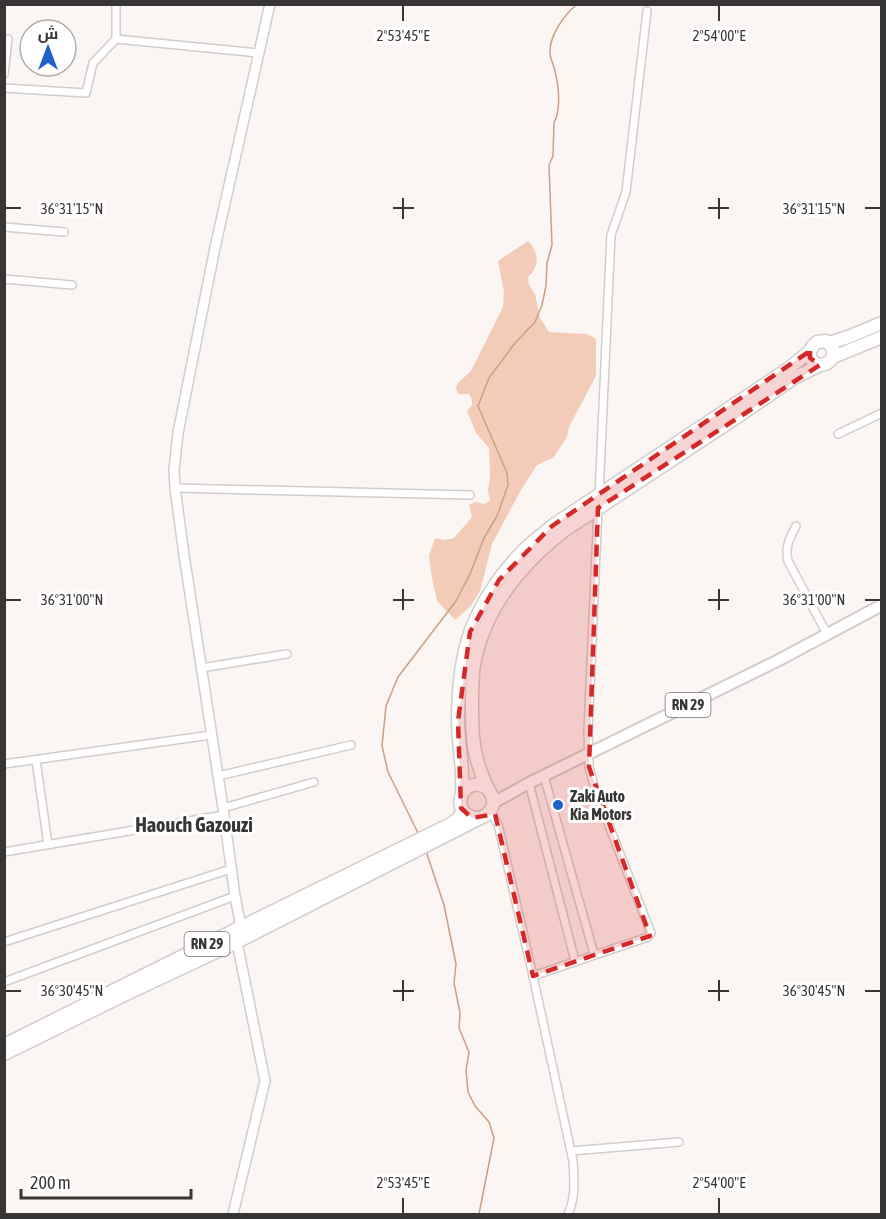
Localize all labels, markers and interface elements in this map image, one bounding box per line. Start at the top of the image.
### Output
north arrow [18,18,78,78]
text: ش [38,24,58,43]
text: 2°53'45"E [376,27,430,44]
text: 2°54'00"E [692,27,746,44]
text: 36°31'15"N [41,200,103,217]
text: 36°31'15"N [783,200,845,217]
text: 36°31'00"N [41,591,103,608]
text: 36°31'00"N [783,591,845,608]
road number: RN 29 [666,693,710,717]
place label: Zaki Auto Kia Motors [570,787,632,823]
marker: Zaki Auto Kia Motors [551,798,565,812]
district label: Haouch Gazouzi [135,813,253,836]
road number: RN 29 [184,932,230,956]
text: 36°30'45"N [41,982,103,999]
text: 36°30'45"N [783,982,845,999]
scale bar [21,1162,190,1200]
text: 200 m [30,1172,71,1193]
text: 2°53'45"E [376,1174,430,1191]
text: 2°54'00"E [692,1174,746,1191]

